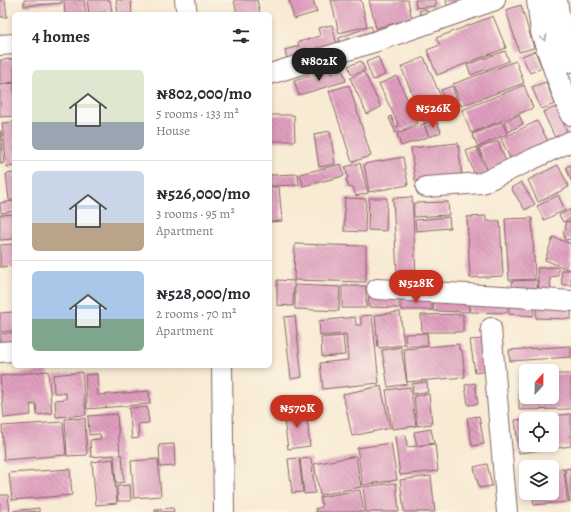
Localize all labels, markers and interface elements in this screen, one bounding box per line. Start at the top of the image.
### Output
text: 4 homes [32,25,90,48]
icon: filters [230,25,252,47]
one-way arrow [539,35,548,42]
pin: ₦802K [291,48,347,82]
text: ₦802K [301,52,337,69]
text: ₦802,000/mo [156,82,252,105]
icon: home [64,86,112,134]
pin: ₦526K [405,95,461,129]
text: ₦526K [415,99,451,116]
text: 5 rooms · 133 m² [156,105,239,122]
text: House [156,122,190,139]
text: ₦526,000/mo [156,182,250,205]
icon: home [64,187,112,235]
text: 3 rooms · 95 m² [156,205,235,222]
text: Apartment [156,222,214,239]
pin: ₦528K [388,270,444,304]
text: ₦528K [398,274,434,291]
text: ₦528,000/mo [156,282,250,305]
icon: home [64,287,112,335]
text: 2 rooms · 70 m² [156,305,236,322]
text: Apartment [156,322,214,339]
north arrow [519,364,559,404]
map controls [519,364,559,500]
pin: ₦570K [269,395,325,429]
text: ₦570K [279,399,315,416]
button: locate [519,412,559,452]
button: layers [519,460,559,500]

